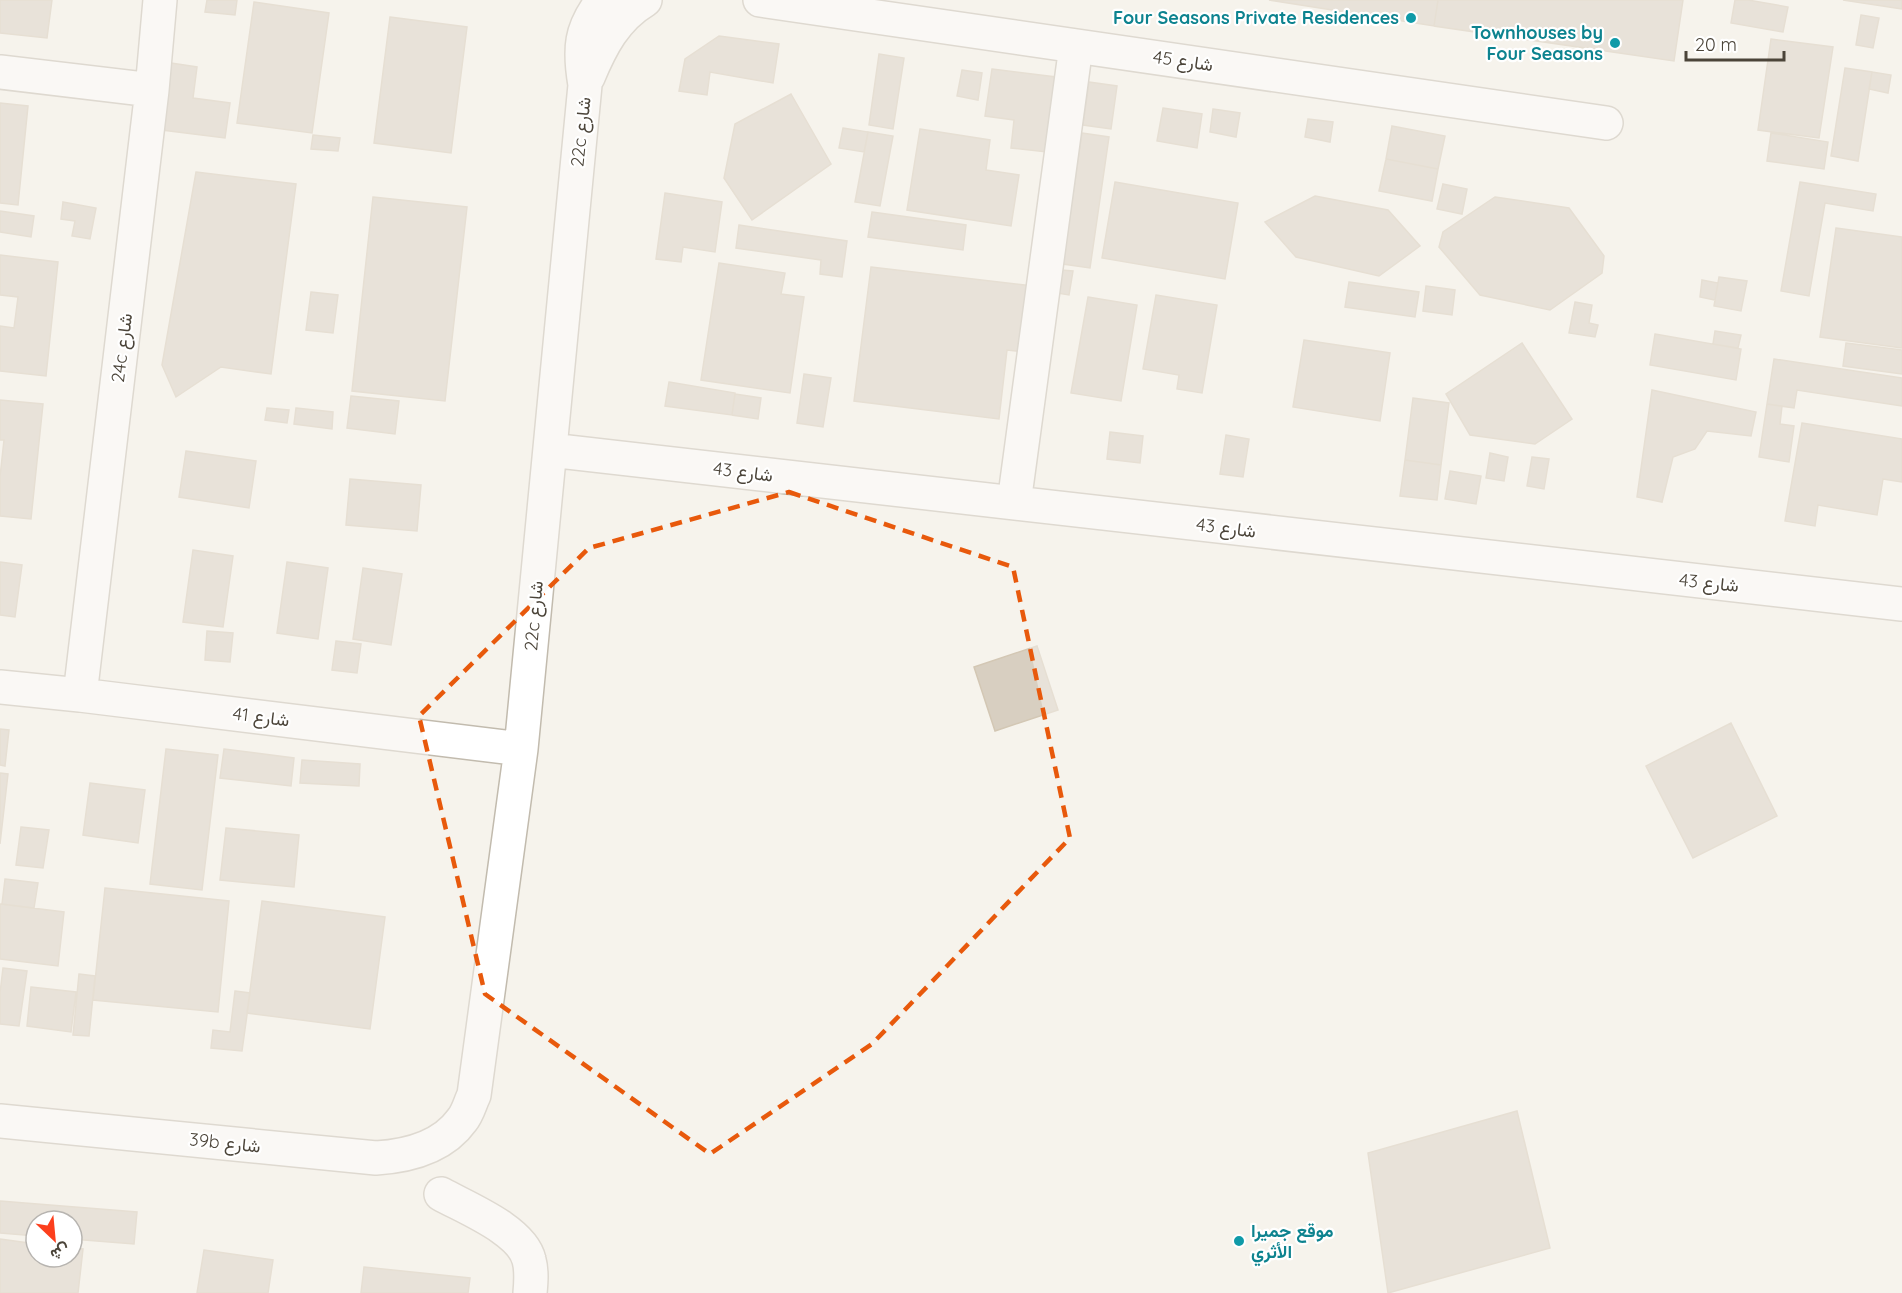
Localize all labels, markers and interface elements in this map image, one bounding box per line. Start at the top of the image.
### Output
place label: Four Seasons Private Residences [1113,6,1399,29]
marker: Four Seasons Private Residences [1404,11,1418,25]
place label: Townhouses by Four Seasons [1471,21,1603,65]
scale bar [1686,24,1784,62]
text: 20 m [1695,33,1737,56]
marker: Townhouses by Four Seasons [1608,36,1622,50]
street label: شارع 45 [1151,45,1215,77]
street label: 22c شارع [565,96,597,168]
street label: 24c شارع [106,312,138,384]
street label: شارع 43 [712,456,774,488]
street label: شارع 43 [1195,512,1257,544]
street label: شارع 43 [1678,568,1740,598]
street label: 22c شارع [519,580,549,652]
street label: شارع 41 [231,702,291,732]
street label: 39b شارع [188,1127,262,1159]
north arrow [24,1209,84,1269]
place label: موقع جميرا الأثري [1251,1219,1334,1267]
marker: موقع جميرا الأثري [1232,1234,1246,1248]
text: ش [48,1239,74,1266]

